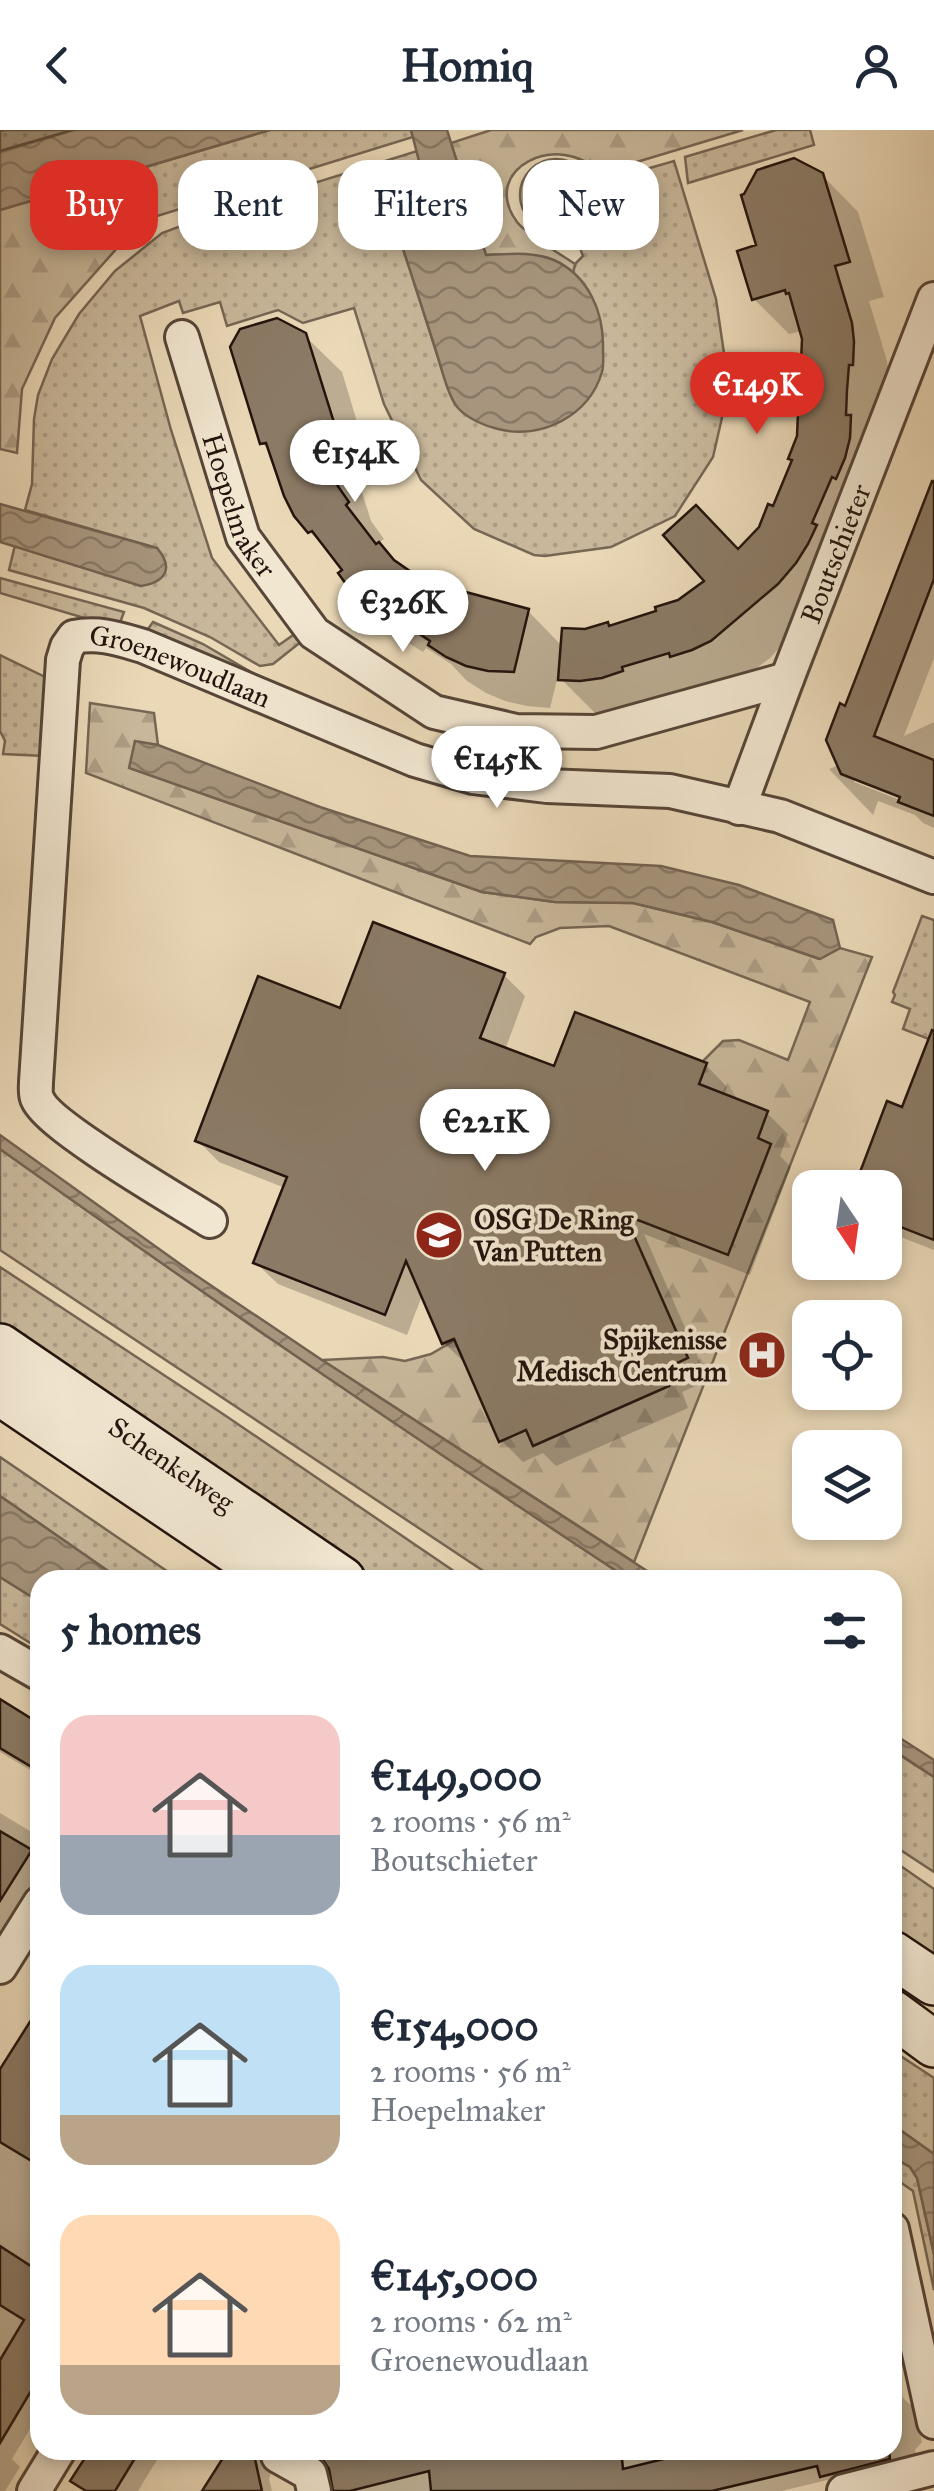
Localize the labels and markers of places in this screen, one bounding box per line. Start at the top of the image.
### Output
pin: €149K [687,352,827,437]
pin: €154K [285,420,425,505]
pin: €326K [333,570,473,655]
pin: €145K [427,726,567,811]
pin: €221K [415,1089,555,1174]
place label: OSG De Ring Van Putten [473,1202,634,1269]
school or university icon: OSG De Ring Van Putten [413,1209,465,1261]
place label: Spijkenisse Medisch Centrum [517,1322,727,1389]
hospital icon: Spijkenisse Medisch Centrum [736,1329,788,1381]

